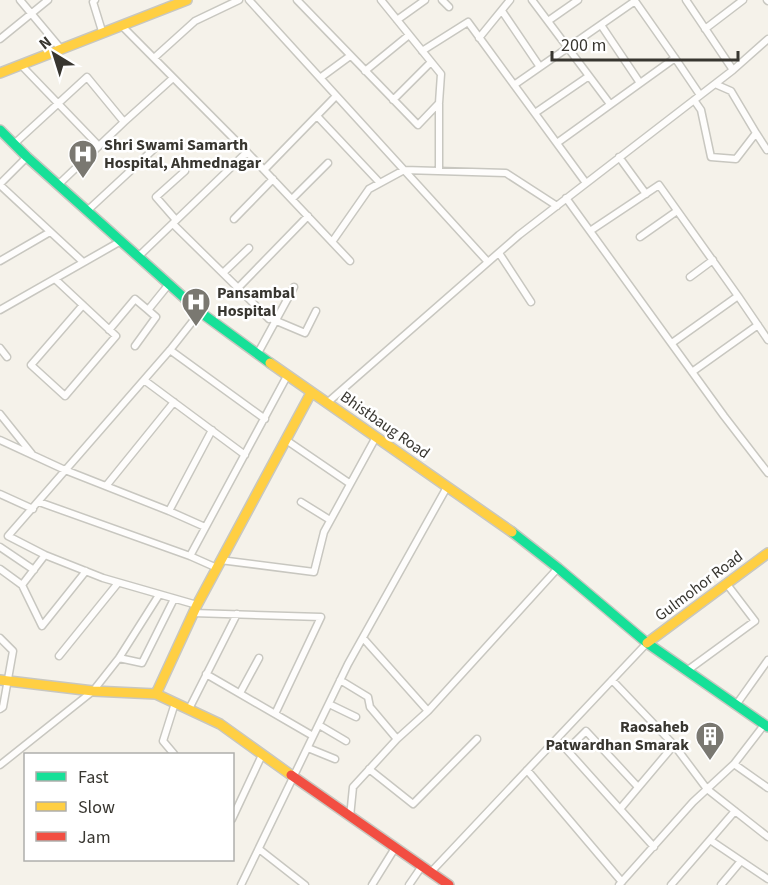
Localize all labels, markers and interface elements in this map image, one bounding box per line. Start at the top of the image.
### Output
north arrow [24,24,84,84]
scale bar [552,24,738,62]
text: N [34,31,56,55]
text: 200 m [561,33,606,58]
place label: Shri Swami Samarth Hospital, Ahmednagar [104,134,262,174]
hospital icon: Shri Swami Samarth Hospital, Ahmednagar [67,138,99,180]
place label: Pansambal Hospital [217,282,295,322]
hospital icon: Pansambal Hospital [180,286,212,328]
street label: Bhistbaug Road [336,386,434,464]
street label: Gulmohor Road [650,546,748,626]
place label: Raosaheb Patwardhan Smarak [546,716,689,756]
building icon: Raosaheb Patwardhan Smarak [694,720,726,762]
legend [24,753,234,861]
text: Fast [78,765,109,790]
text: Slow [78,795,115,820]
text: Jam [78,825,111,850]

